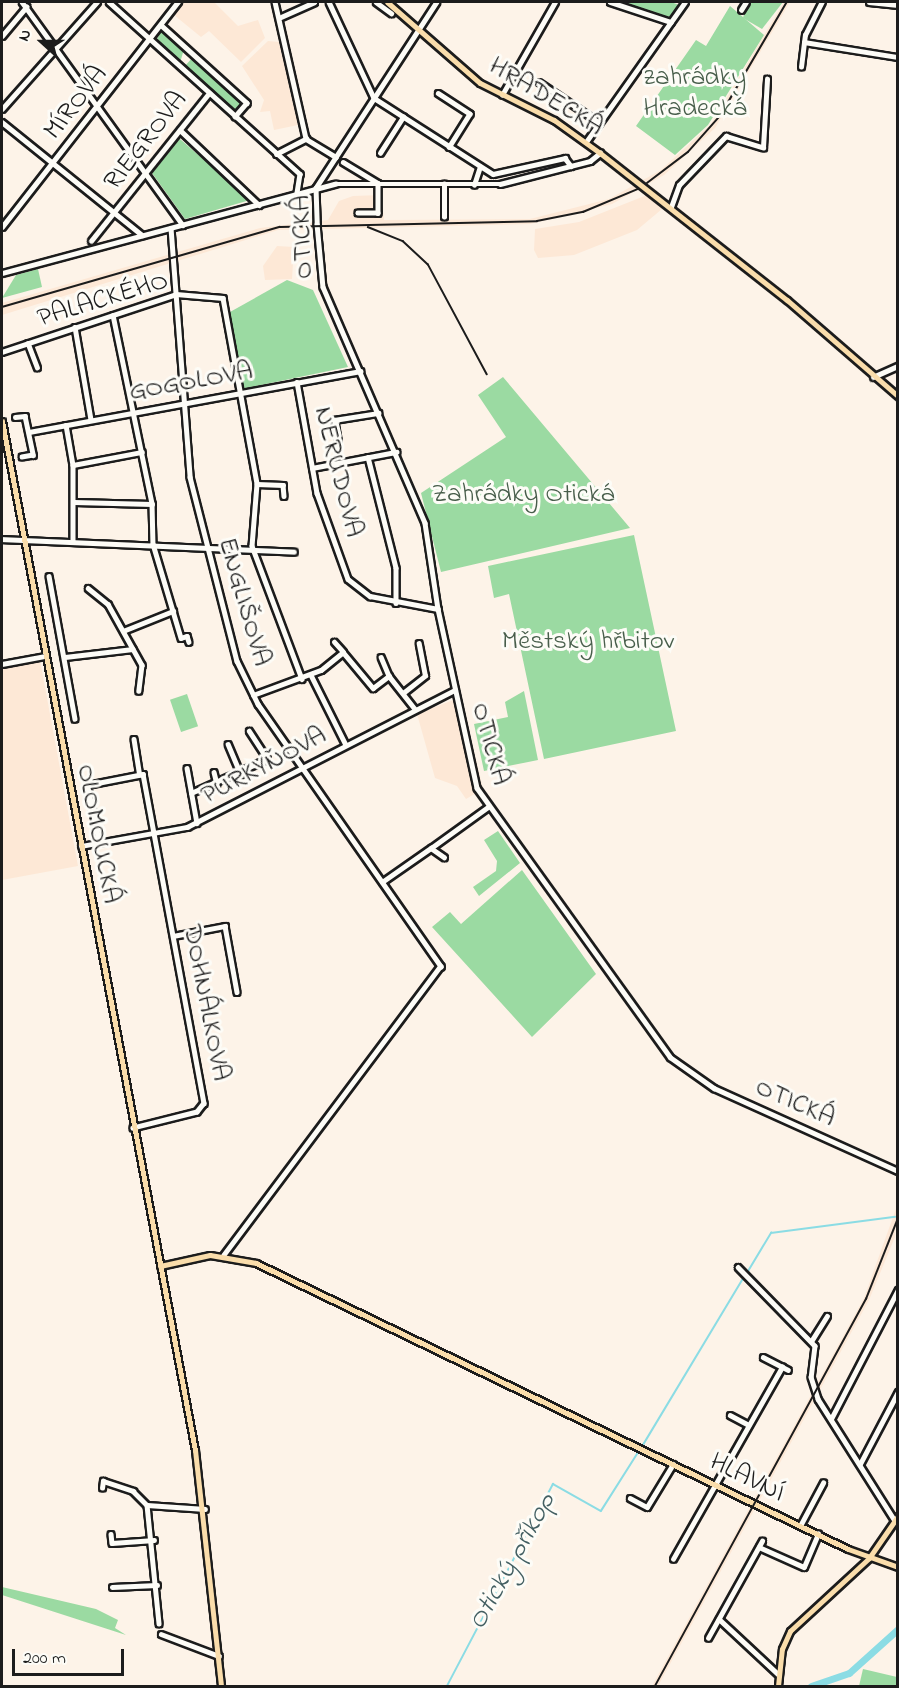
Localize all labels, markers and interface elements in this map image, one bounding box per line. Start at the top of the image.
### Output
north arrow [12,12,72,72]
text: N [12,26,38,45]
street label: HRADECKÁ [483,50,609,144]
street label: MÍROVÁ [37,60,115,146]
park label: zahrádky Hradecká [643,61,747,124]
street label: RIEGROVA [97,85,195,197]
street label: OTICKÁ [285,194,321,280]
street label: PALACKÉHO [34,265,172,335]
street label: GOGOLOVA [127,355,255,409]
street label: NERUDOVA [306,403,370,541]
park label: Zahrádky Otická [432,479,614,511]
street label: ENGLIŠOVA [210,534,278,670]
park label: Městský hřbitov [502,626,674,658]
street label: OTICKÁ [463,699,517,789]
street label: PURKYŇOVA [196,720,332,812]
street label: OLOMOUCKÁ [69,762,127,906]
street label: DOHNÁLKOVA [175,922,237,1084]
street label: OTICKÁ [750,1071,840,1135]
street label: HLAVNÍ [704,1446,790,1510]
water label: Otický příkop [462,1488,564,1636]
scale bar [15,1637,128,1675]
text: 200 m [23,1646,66,1672]

